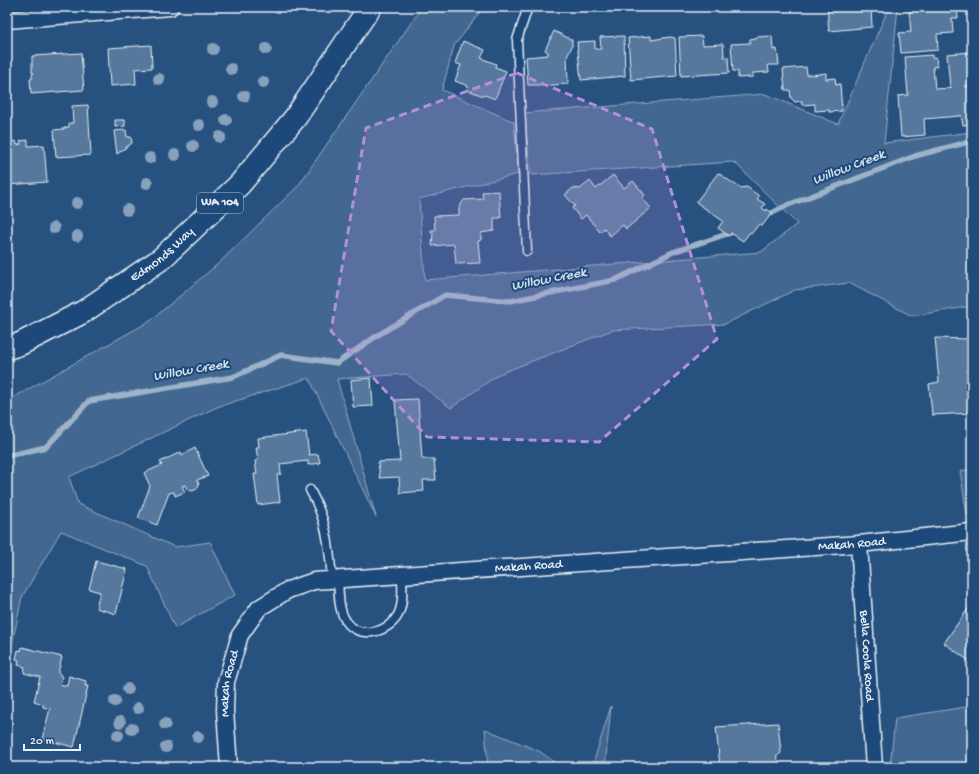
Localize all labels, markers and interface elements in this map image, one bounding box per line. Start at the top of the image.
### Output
water label: Willow Creek [811,146,889,190]
road number: WA 104 [197,193,243,213]
street label: Edmonds Way [127,224,197,285]
water label: Willow Creek [510,264,590,296]
water label: Willow Creek [152,356,232,386]
street label: Makah Road [818,534,888,554]
street label: Makah Road [494,557,564,576]
street label: Bella Coola Road [856,609,877,703]
street label: Makah Road [217,647,243,718]
scale bar [24,726,80,752]
text: 20 m [30,735,55,749]

